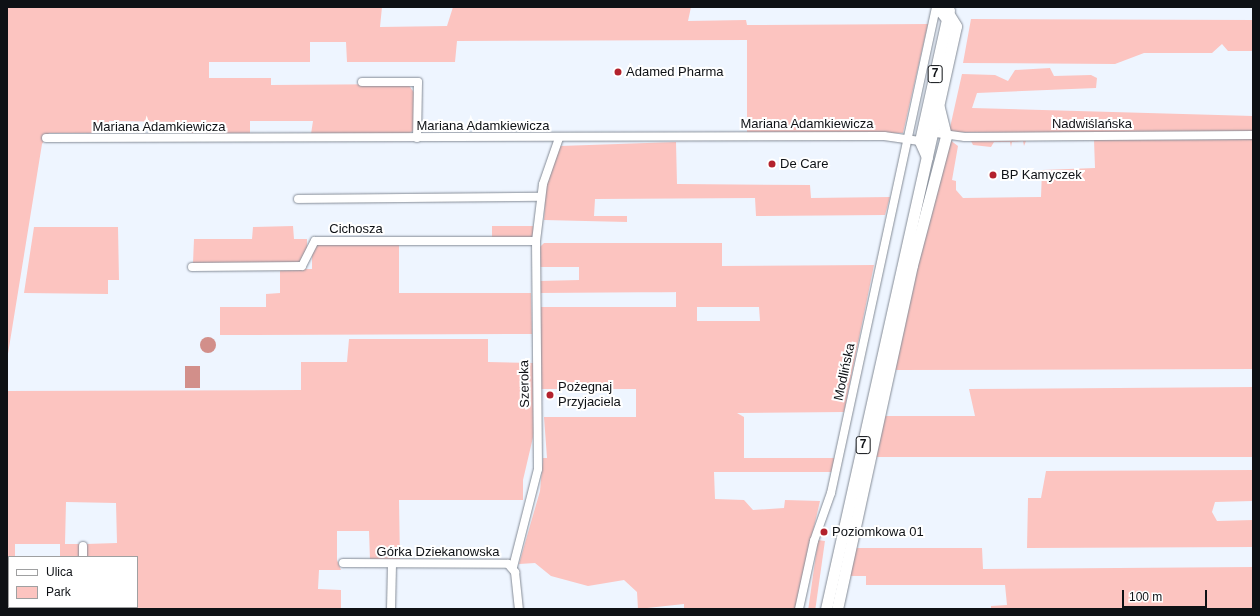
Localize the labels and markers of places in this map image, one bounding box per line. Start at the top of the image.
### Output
place label: Adamed Pharma [626,64,724,80]
marker: Adamed Pharma [613,67,623,77]
place label: De Care [780,156,828,172]
marker: De Care [767,159,777,169]
place label: BP Kamyczek [1001,167,1082,183]
marker: BP Kamyczek [988,170,998,180]
place label: Pożegnaj Przyjaciela [558,380,621,411]
marker: Pożegnaj Przyjaciela [545,390,555,400]
place label: Poziomkowa 01 [832,524,924,540]
marker: Poziomkowa 01 [819,527,829,537]

